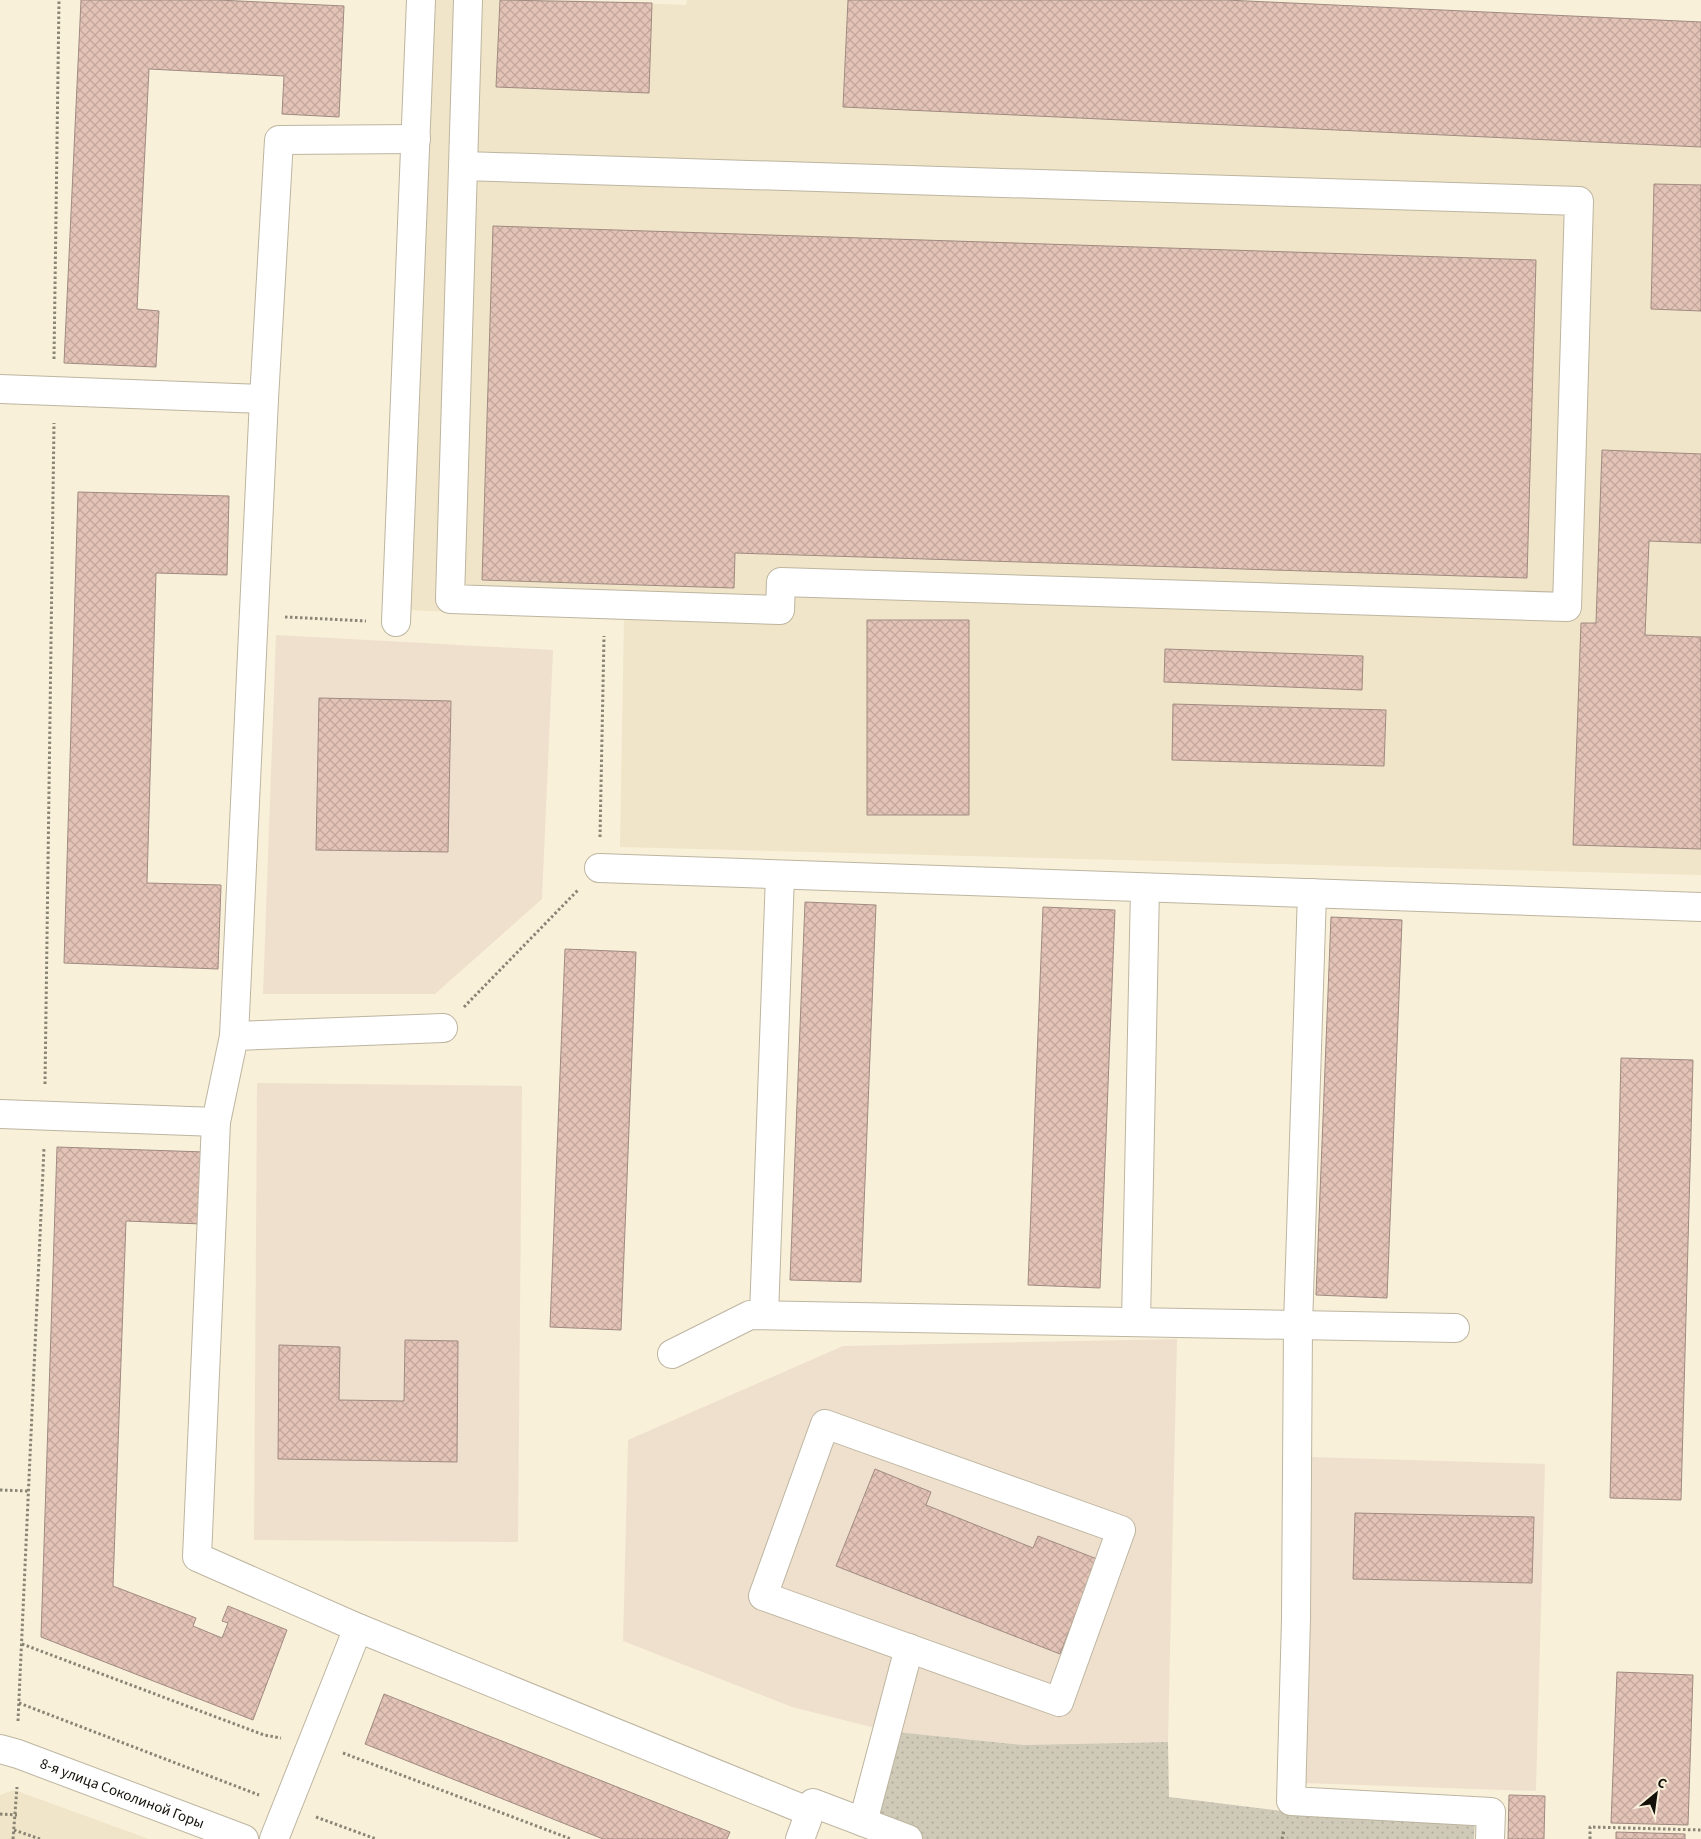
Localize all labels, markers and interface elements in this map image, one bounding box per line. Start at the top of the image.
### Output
street label: 8-я улица Соколиной Горы [37,1753,207,1834]
north arrow [1631,1769,1681,1819]
text: С [1653,1773,1670,1794]

